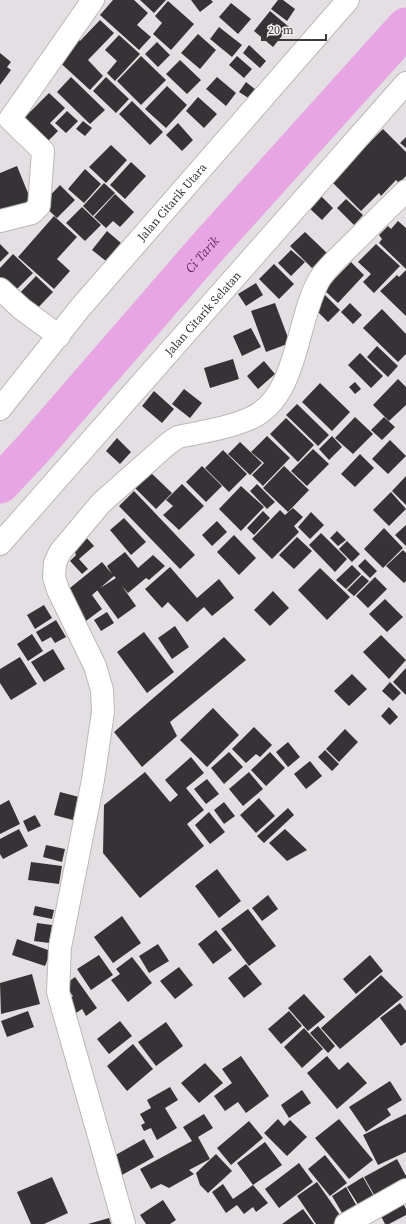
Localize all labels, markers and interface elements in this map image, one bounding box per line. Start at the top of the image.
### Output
scale bar [262,16,326,42]
text: 20 m [268,22,294,38]
street label: Jalan Citarik Utara [133,159,211,245]
water label: Ci Tarik [181,232,224,276]
street label: Jalan Citarik Selatan [161,268,245,360]

